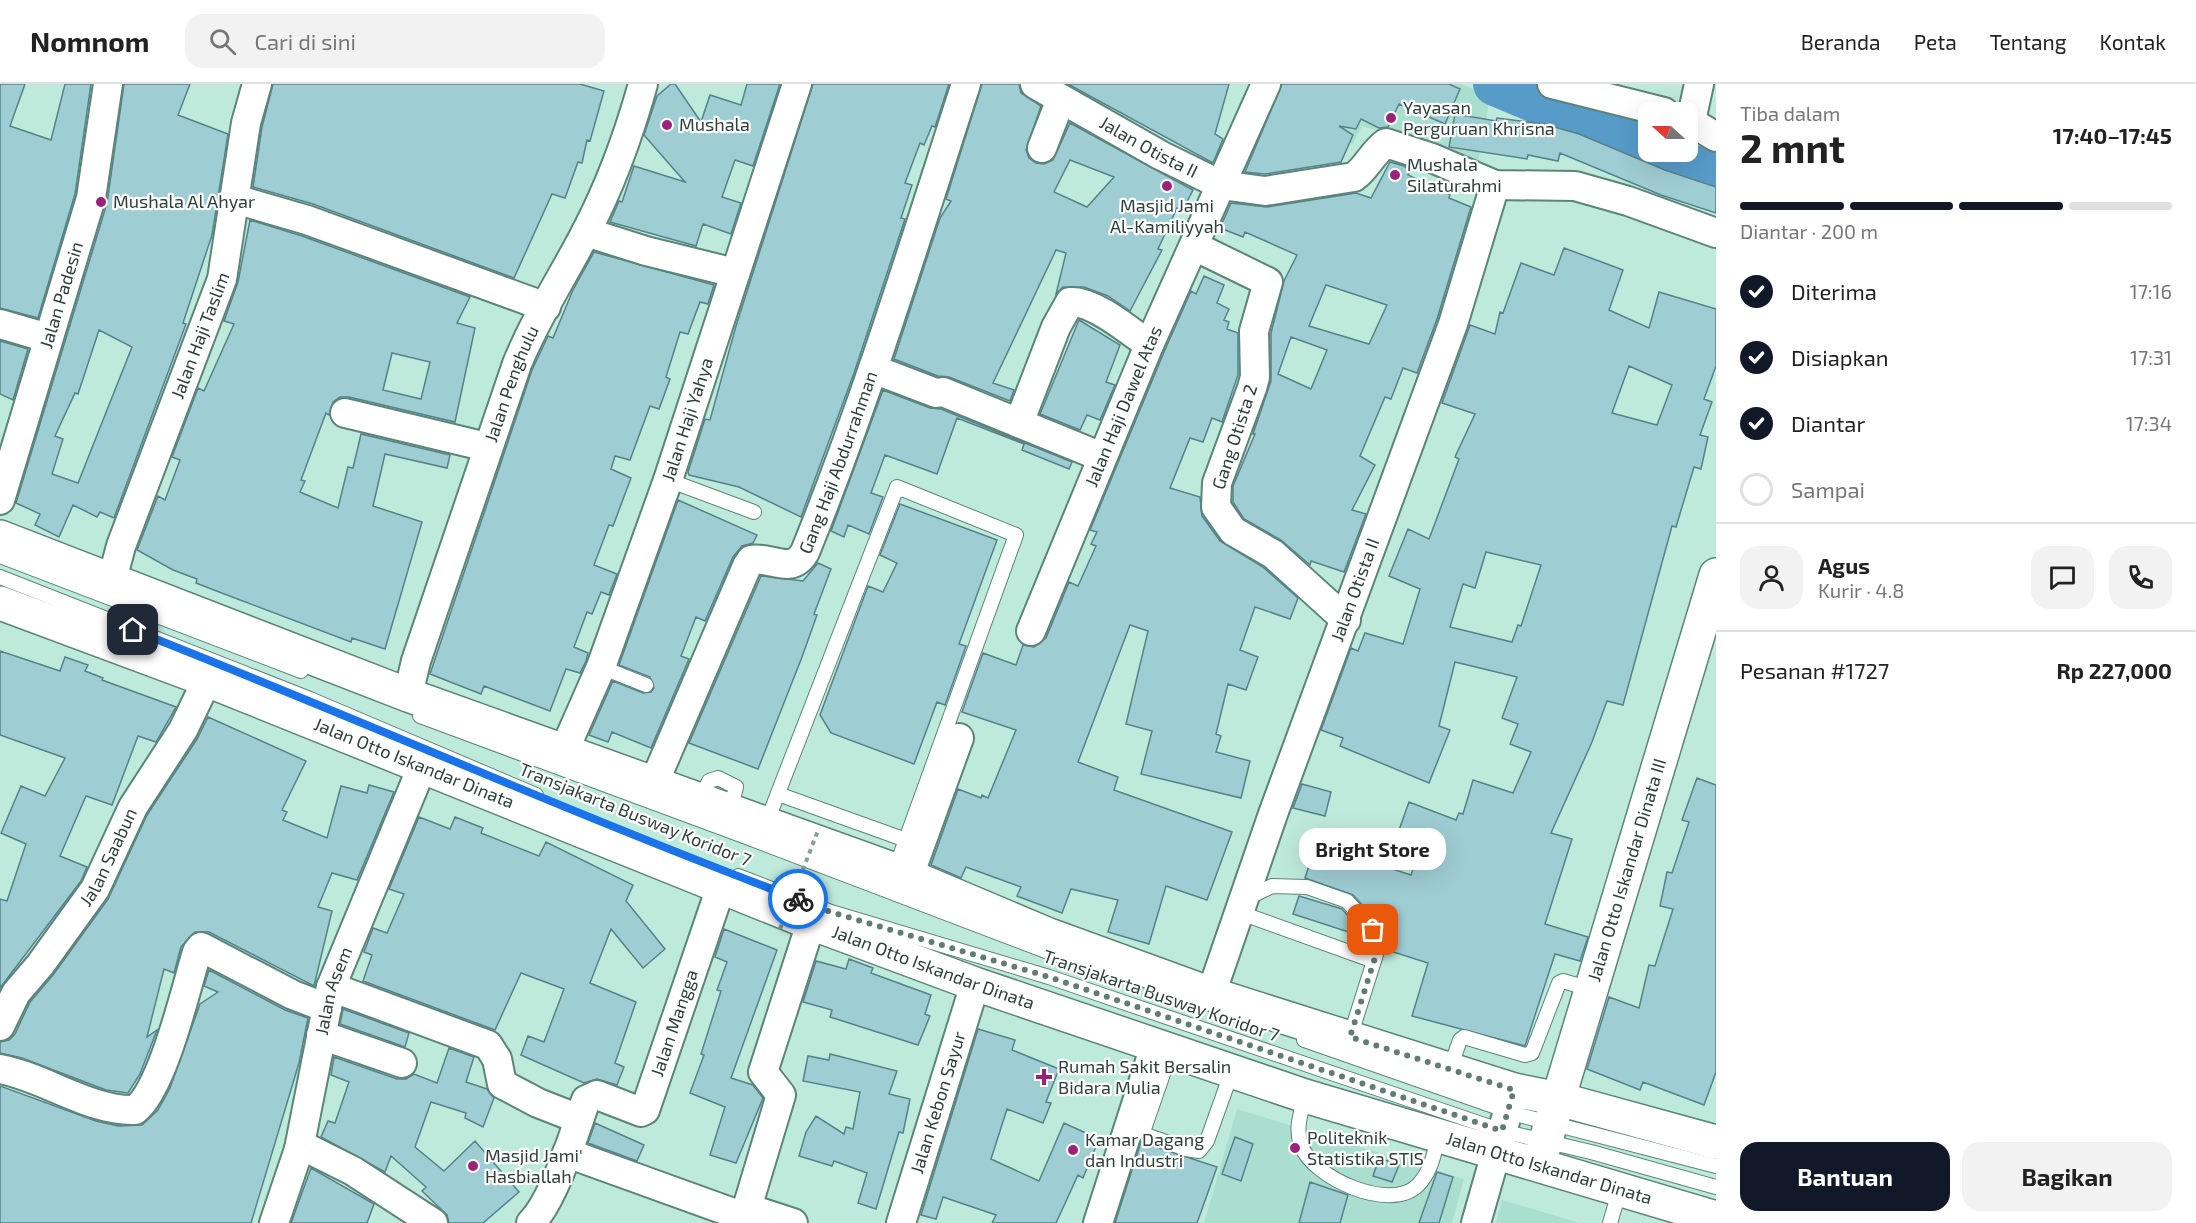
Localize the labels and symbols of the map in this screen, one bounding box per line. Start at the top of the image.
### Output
place label: Yayasan Perguruan Khrisna [1403,96,1555,139]
north arrow [1638,102,1698,162]
street label: Jalan Otista II [1096,111,1202,182]
marker: Yayasan Perguruan Khrisna [1384,111,1398,125]
place label: Mushala [679,113,750,135]
marker: Mushala [660,118,674,132]
place label: Mushala Silaturahmi [1407,153,1502,196]
marker: Mushala Silaturahmi [1388,168,1402,182]
marker: Masjid Jami Al-Kamiliyyah [1160,179,1174,193]
place label: Mushala Al Ahyar [113,190,255,212]
place label: Masjid Jami Al-Kamiliyyah [1110,194,1224,237]
marker: Mushala Al Ahyar [94,195,108,209]
street label: Jalan Padesin [34,239,87,351]
street label: Jalan Haji Taslim [166,269,234,402]
street label: Jalan Penghulu [479,322,543,445]
street label: Jalan Haji Dawel Atas [1080,322,1166,490]
street label: Jalan Haji Yahya [656,354,717,484]
street label: Gang Haji Abdurrahman [793,368,881,557]
street label: Gang Otista 2 [1207,381,1261,492]
street label: Jalan Otista II [1325,535,1383,644]
pin [107,604,158,655]
street label: Jalan Otto Iskandar Dinata [311,712,518,812]
street label: Jalan Otto Iskandar Dinata III [1582,755,1670,984]
street label: Transjakarta Busway Koridor 7 [516,757,755,871]
street label: Jalan Saabun [74,804,141,910]
callout: Bright Store [1300,828,1446,870]
courier [768,869,828,929]
pin [1347,904,1398,955]
street label: Jalan Otto Iskandar Dinata [829,920,1038,1013]
street label: Jalan Asem [310,943,356,1037]
street label: Transjakarta Busway Koridor 7 [1040,944,1282,1046]
street label: Jalan Mangga [645,966,702,1079]
street label: Jalan Kebon Sayur [905,1028,970,1176]
place label: Rumah Sakit Bersalin Bidara Mulia [1058,1055,1231,1098]
marker: Rumah Sakit Bersalin Bidara Mulia [1035,1068,1053,1086]
place label: Politeknik Statistika STIS [1307,1126,1424,1169]
street label: Jalan Otto Iskandar Dinata [1444,1127,1655,1208]
place label: Kamar Dagang dan Industri [1085,1128,1204,1171]
marker: Politeknik Statistika STIS [1288,1141,1302,1155]
marker: Kamar Dagang dan Industri [1066,1143,1080,1157]
place label: Masjid Jami' Hasbiallah [485,1144,583,1187]
marker: Masjid Jami' Hasbiallah [466,1159,480,1173]

